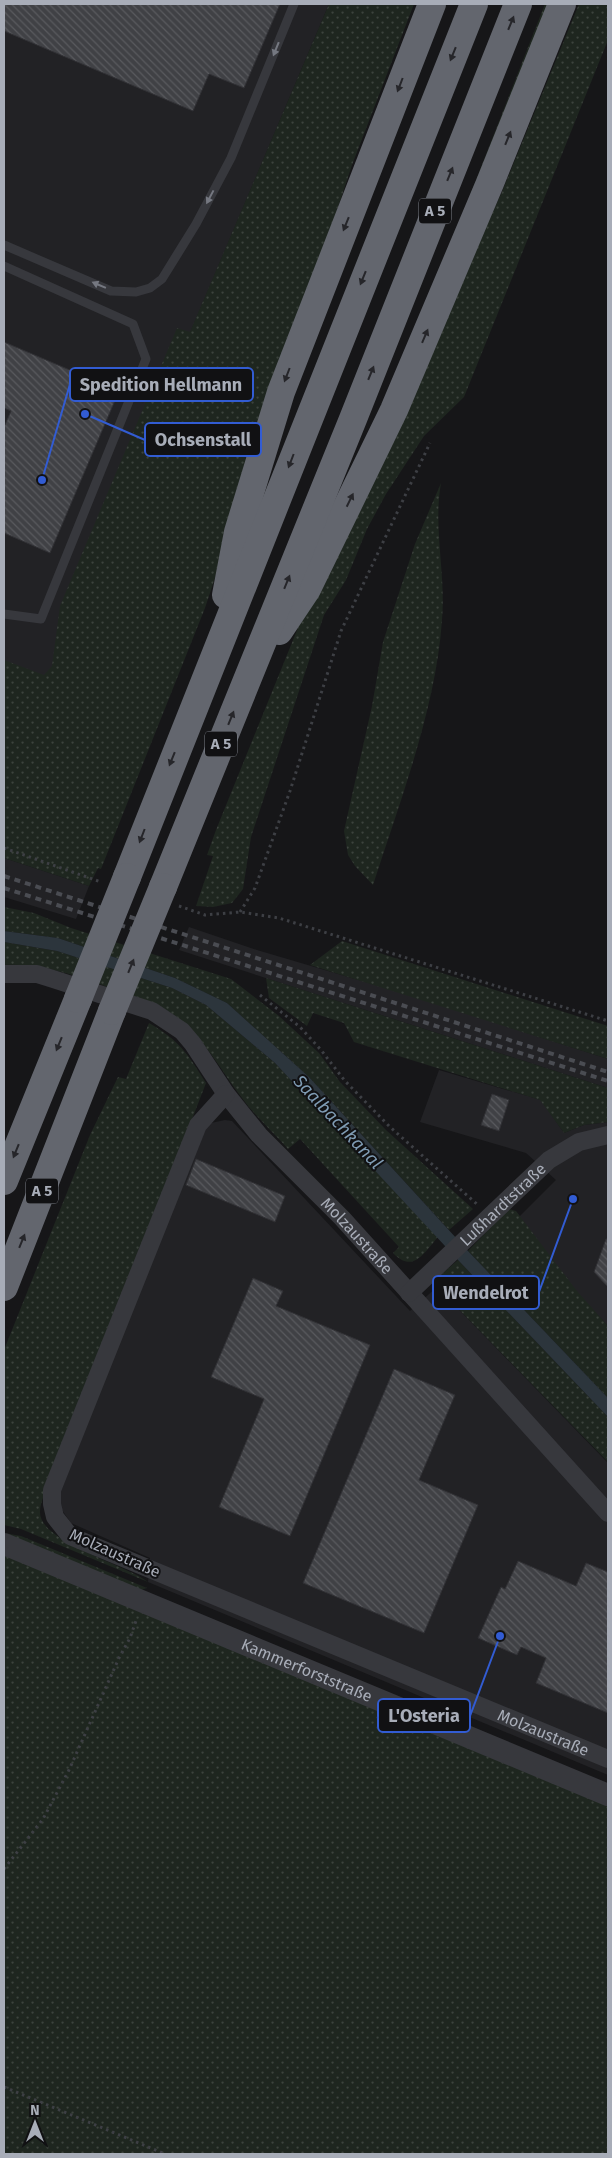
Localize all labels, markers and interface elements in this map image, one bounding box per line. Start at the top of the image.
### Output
one-way arrow [507,15,515,30]
one-way arrow [272,42,280,57]
one-way arrow [449,47,457,61]
one-way arrow [396,78,404,92]
one-way arrow [504,130,512,145]
one-way arrow [447,166,455,181]
one-way arrow [206,190,214,205]
road number: A 5 [419,198,451,224]
one-way arrow [342,216,349,231]
one-way arrow [359,271,367,286]
one-way arrow [92,281,106,289]
one-way arrow [421,328,429,343]
one-way arrow [368,366,375,381]
callout: Spedition Hellmann [70,368,253,401]
one-way arrow [283,368,291,383]
text: Spedition Hellmann [80,374,242,396]
callout: Ochsenstall [145,423,261,456]
text: Ochsenstall [155,429,252,451]
one-way arrow [287,454,295,469]
one-way arrow [347,493,355,507]
one-way arrow [283,575,291,589]
one-way arrow [228,711,236,725]
road number: A 5 [205,732,237,756]
one-way arrow [168,752,176,767]
one-way arrow [138,829,146,844]
one-way arrow [127,958,135,973]
one-way arrow [55,1037,63,1051]
water label: Saalbachkanal [288,1070,387,1174]
one-way arrow [12,1144,20,1159]
street label: Lußhardtstraße [456,1159,550,1249]
road number: A 5 [26,1178,58,1204]
street label: Molzaustraße [317,1193,397,1278]
one-way arrow [18,1234,26,1248]
callout: Wendelrot [433,1276,539,1309]
text: Wendelrot [443,1282,530,1304]
street label: Molzaustraße [67,1525,163,1581]
street label: Kammerforststraße [239,1634,375,1706]
callout: L'Osteria [378,1699,470,1732]
text: L'Osteria [388,1705,460,1727]
street label: Molzaustraße [495,1705,592,1760]
north arrow [10,2098,60,2148]
text: N [30,2102,40,2119]

